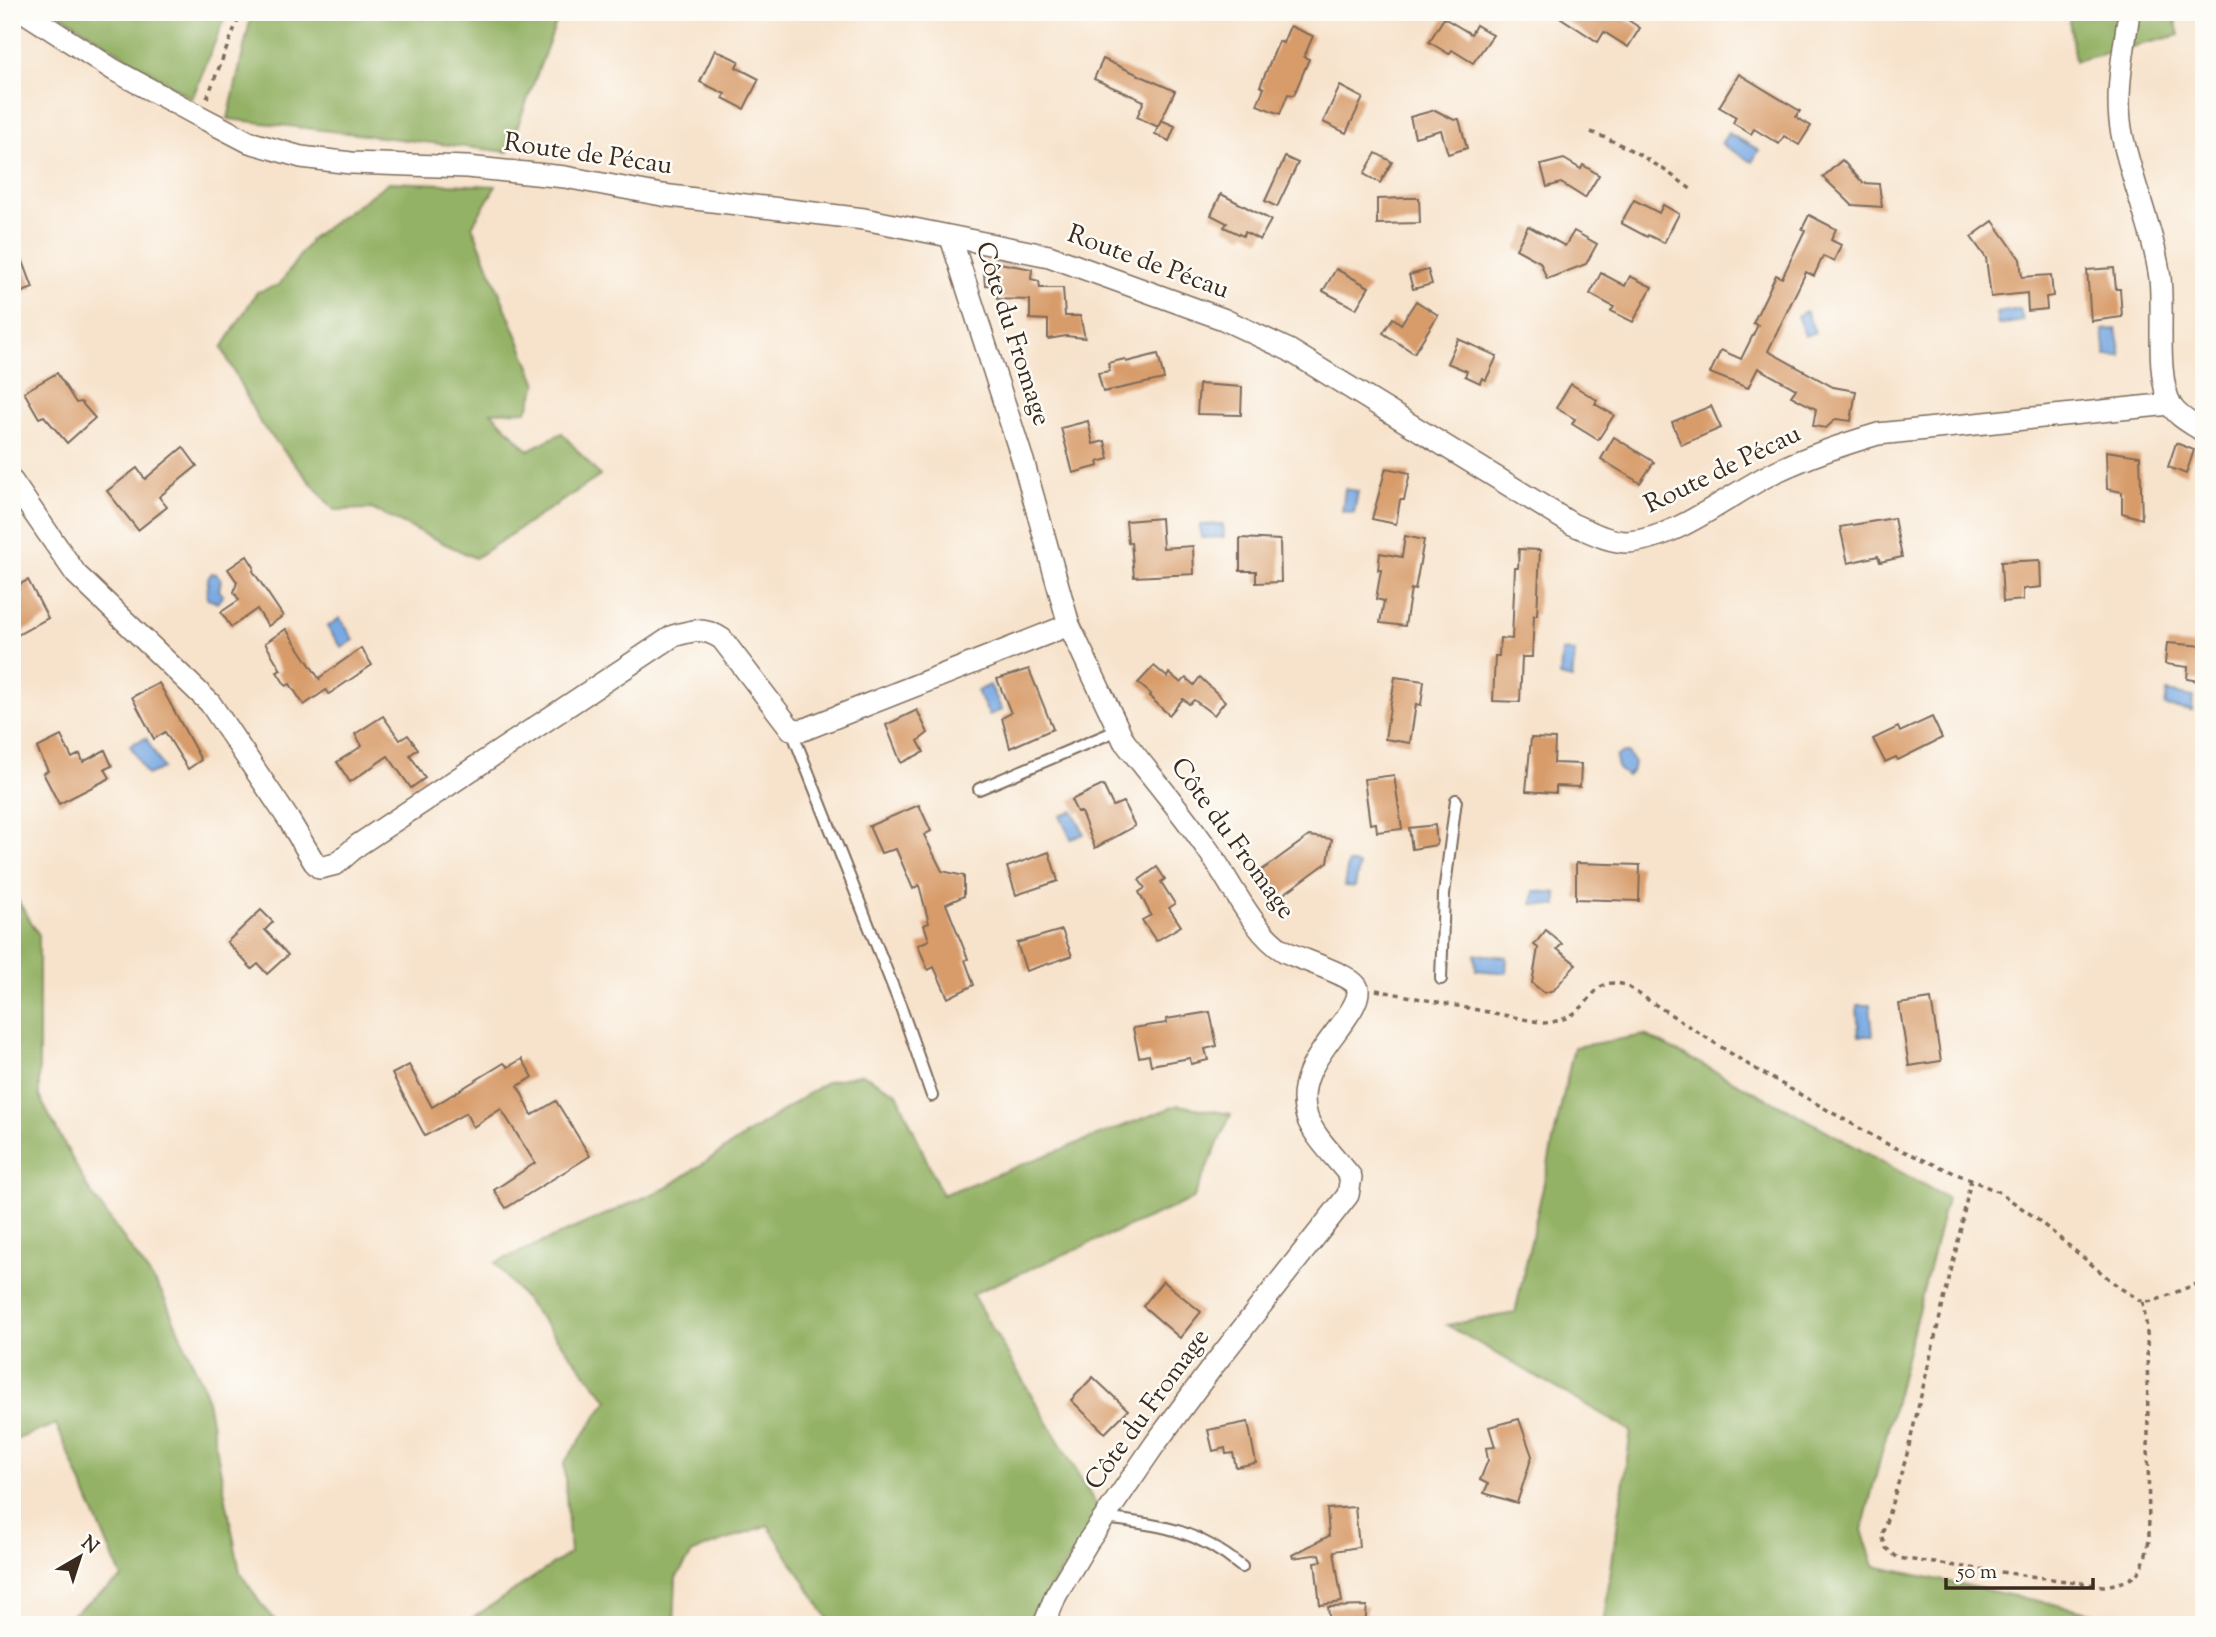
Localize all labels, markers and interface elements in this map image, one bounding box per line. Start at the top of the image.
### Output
street label: Route de Pécau [501,125,675,185]
street label: Route de Pécau [1062,217,1234,309]
street label: Côte du Fromage [965,237,1059,431]
street label: Route de Pécau [1639,416,1807,524]
street label: Côte du Fromage [1161,751,1303,927]
street label: Côte du Fromage [1077,1322,1219,1498]
north arrow [46,1522,116,1592]
text: N [75,1530,104,1561]
scale bar [1946,1546,2094,1590]
text: 50 m [1956,1558,1997,1588]

